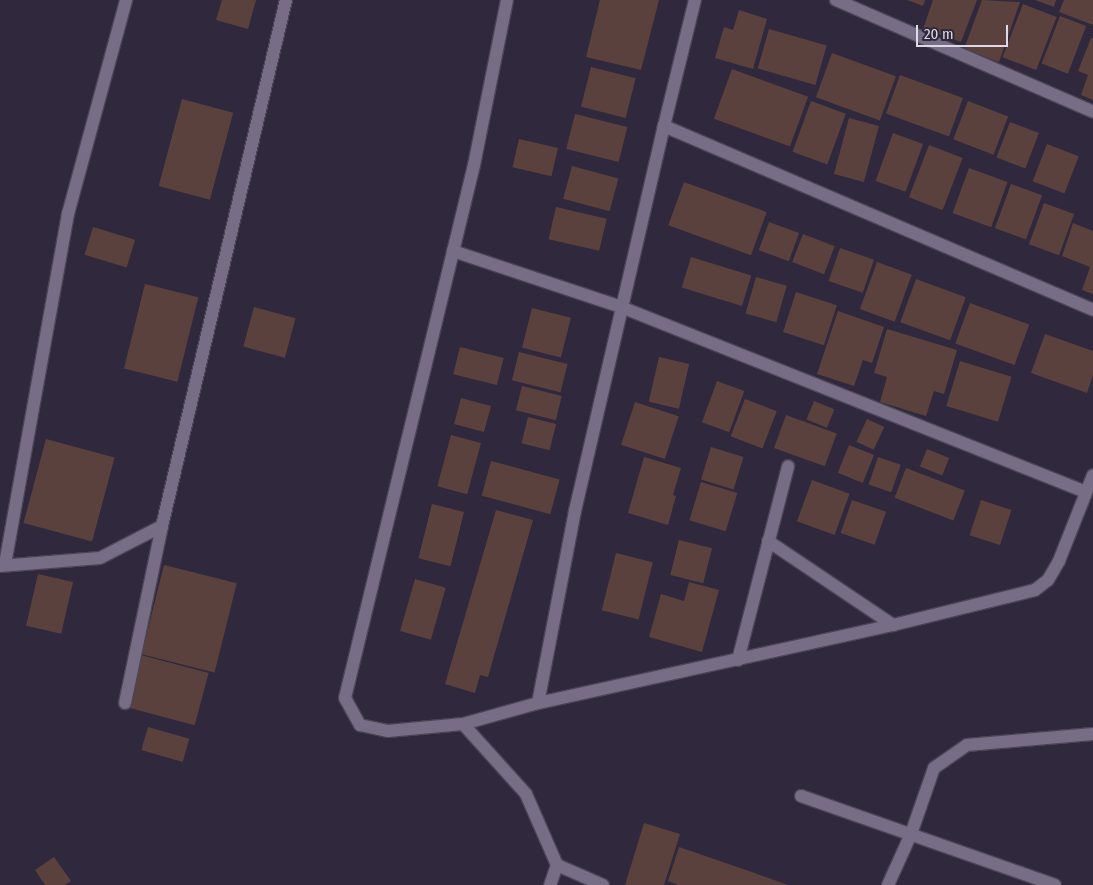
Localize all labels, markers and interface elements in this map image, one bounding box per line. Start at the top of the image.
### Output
scale bar [918,15,1010,47]
text: 20 m [924,25,954,43]

